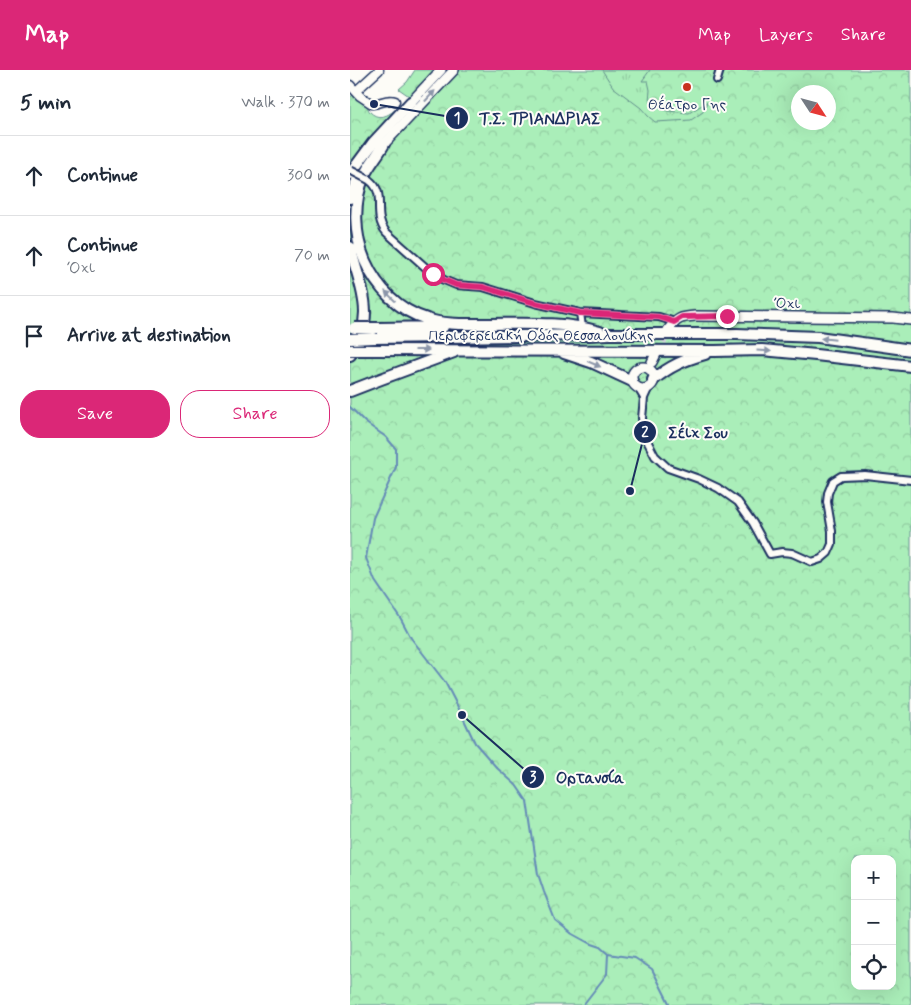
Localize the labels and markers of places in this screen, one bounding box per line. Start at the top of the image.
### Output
marker: Θέατρο Γης [681,81,693,93]
place label: Θέατρο Γης [648,95,727,115]
callout: Τ.Σ. ΤΡΙΑΝΔΡΙΑΣ [444,103,611,134]
callout: Σέιχ Σου [633,417,737,448]
callout: Ορτανσία [520,761,634,792]

